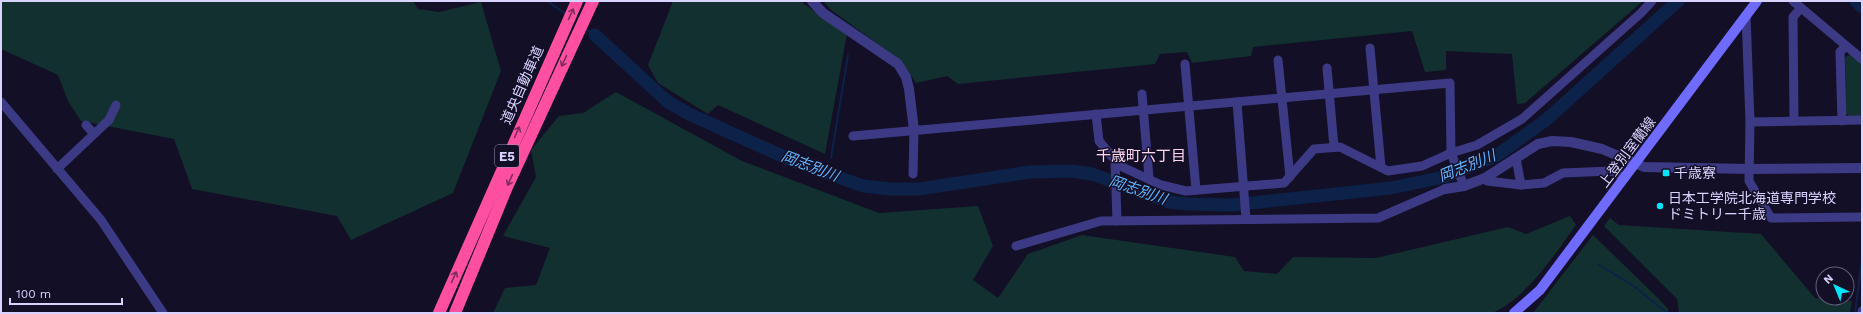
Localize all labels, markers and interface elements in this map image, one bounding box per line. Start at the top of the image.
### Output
one-way arrow [568,8,575,20]
street label: 道央自動車道 [498,43,546,127]
one-way arrow [560,55,567,67]
street label: 上登別室蘭線 [1595,114,1659,190]
one-way arrow [514,127,522,139]
road number: E5 [495,145,519,167]
water label: 岡志別川 [1436,146,1500,186]
water label: 岡志別川 [779,147,843,186]
district label: 千歳町六丁目 [1096,147,1186,165]
place label: 千歳寮 [1674,165,1716,181]
marker: 千歳寮 [1661,168,1671,178]
water label: 岡志別川 [1107,172,1171,209]
one-way arrow [506,174,513,186]
place label: 日本工学院北海道専門学校 ドミトリー千歳 [1668,190,1836,222]
marker: 日本工学院北海道専門学校 ドミトリー千歳 [1655,201,1665,211]
north arrow [1815,266,1855,306]
one-way arrow [451,271,458,283]
text: N [1821,272,1836,287]
scale bar [10,280,122,306]
text: 100 m [16,287,51,301]

